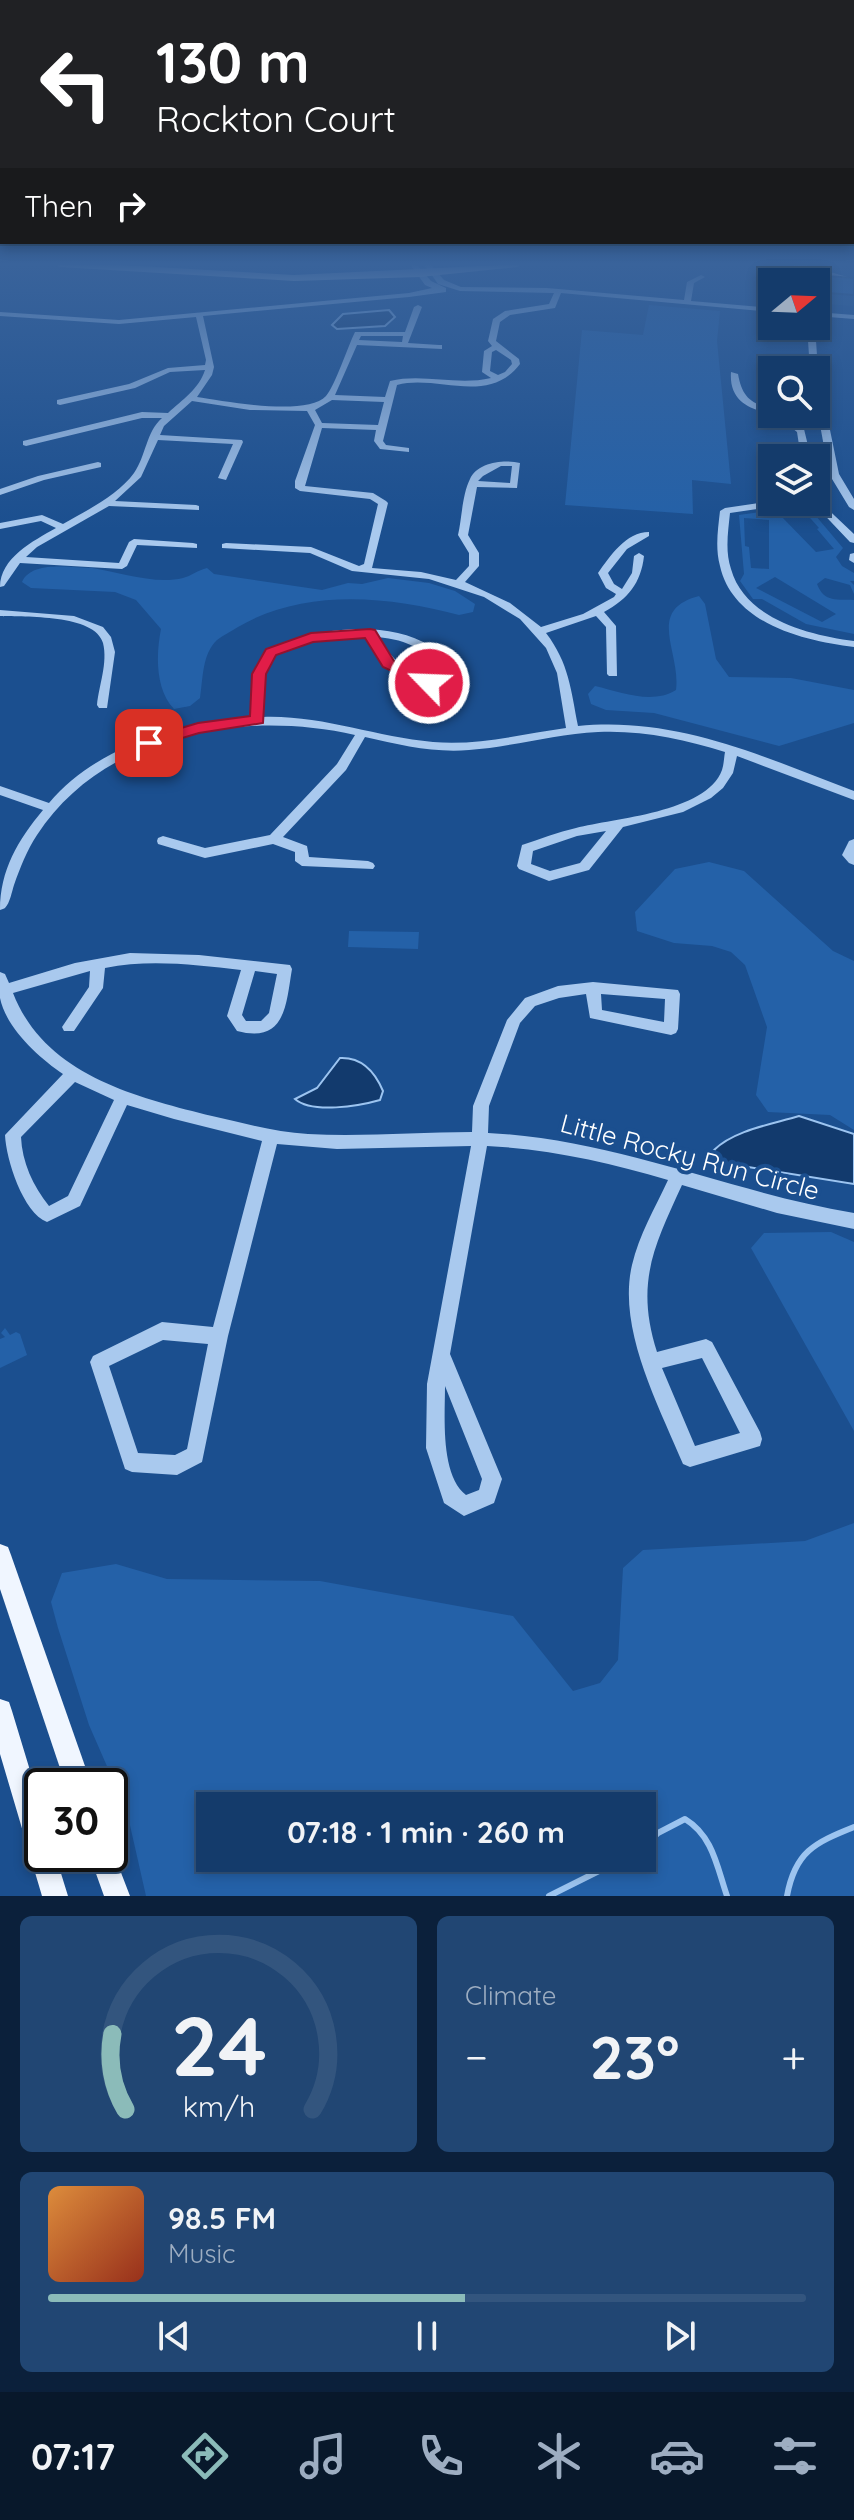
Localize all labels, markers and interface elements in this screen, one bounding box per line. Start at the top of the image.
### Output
text: 130 m [156,27,310,97]
icon: left [24,32,128,136]
text: Rockton Court [156,96,396,141]
icon: right [109,184,153,228]
text: Then [24,187,93,225]
north arrow [758,268,830,340]
map controls [758,268,830,516]
button: search [758,356,830,428]
button: layers [758,444,830,516]
position arrow [387,641,471,725]
pin [115,709,183,777]
icon: arrive [127,721,171,765]
street label: Little Rocky Run Circle [557,1106,823,1207]
speed limit sign: 30 [24,1768,128,1872]
text: 07:18 · 1 min · 260 m [287,1813,565,1851]
text: Climate [465,1979,556,2012]
text: 24 [170,1993,267,2097]
text: 23° [590,2019,680,2094]
text: − [465,2029,488,2084]
text: + [781,2029,806,2084]
text: km/h [182,2088,255,2124]
text: 98.5 FM [168,2199,276,2237]
text: Music [168,2237,236,2270]
icon: previous [152,2314,196,2358]
icon: pause [405,2314,449,2358]
icon: next [658,2314,702,2358]
icon: directions [177,2428,233,2484]
icon: music [295,2428,351,2484]
icon: phone [413,2428,469,2484]
icon: climate [531,2428,587,2484]
icon: car [649,2428,705,2484]
icon: filters [767,2428,823,2484]
text: 07:17 [31,2434,115,2479]

